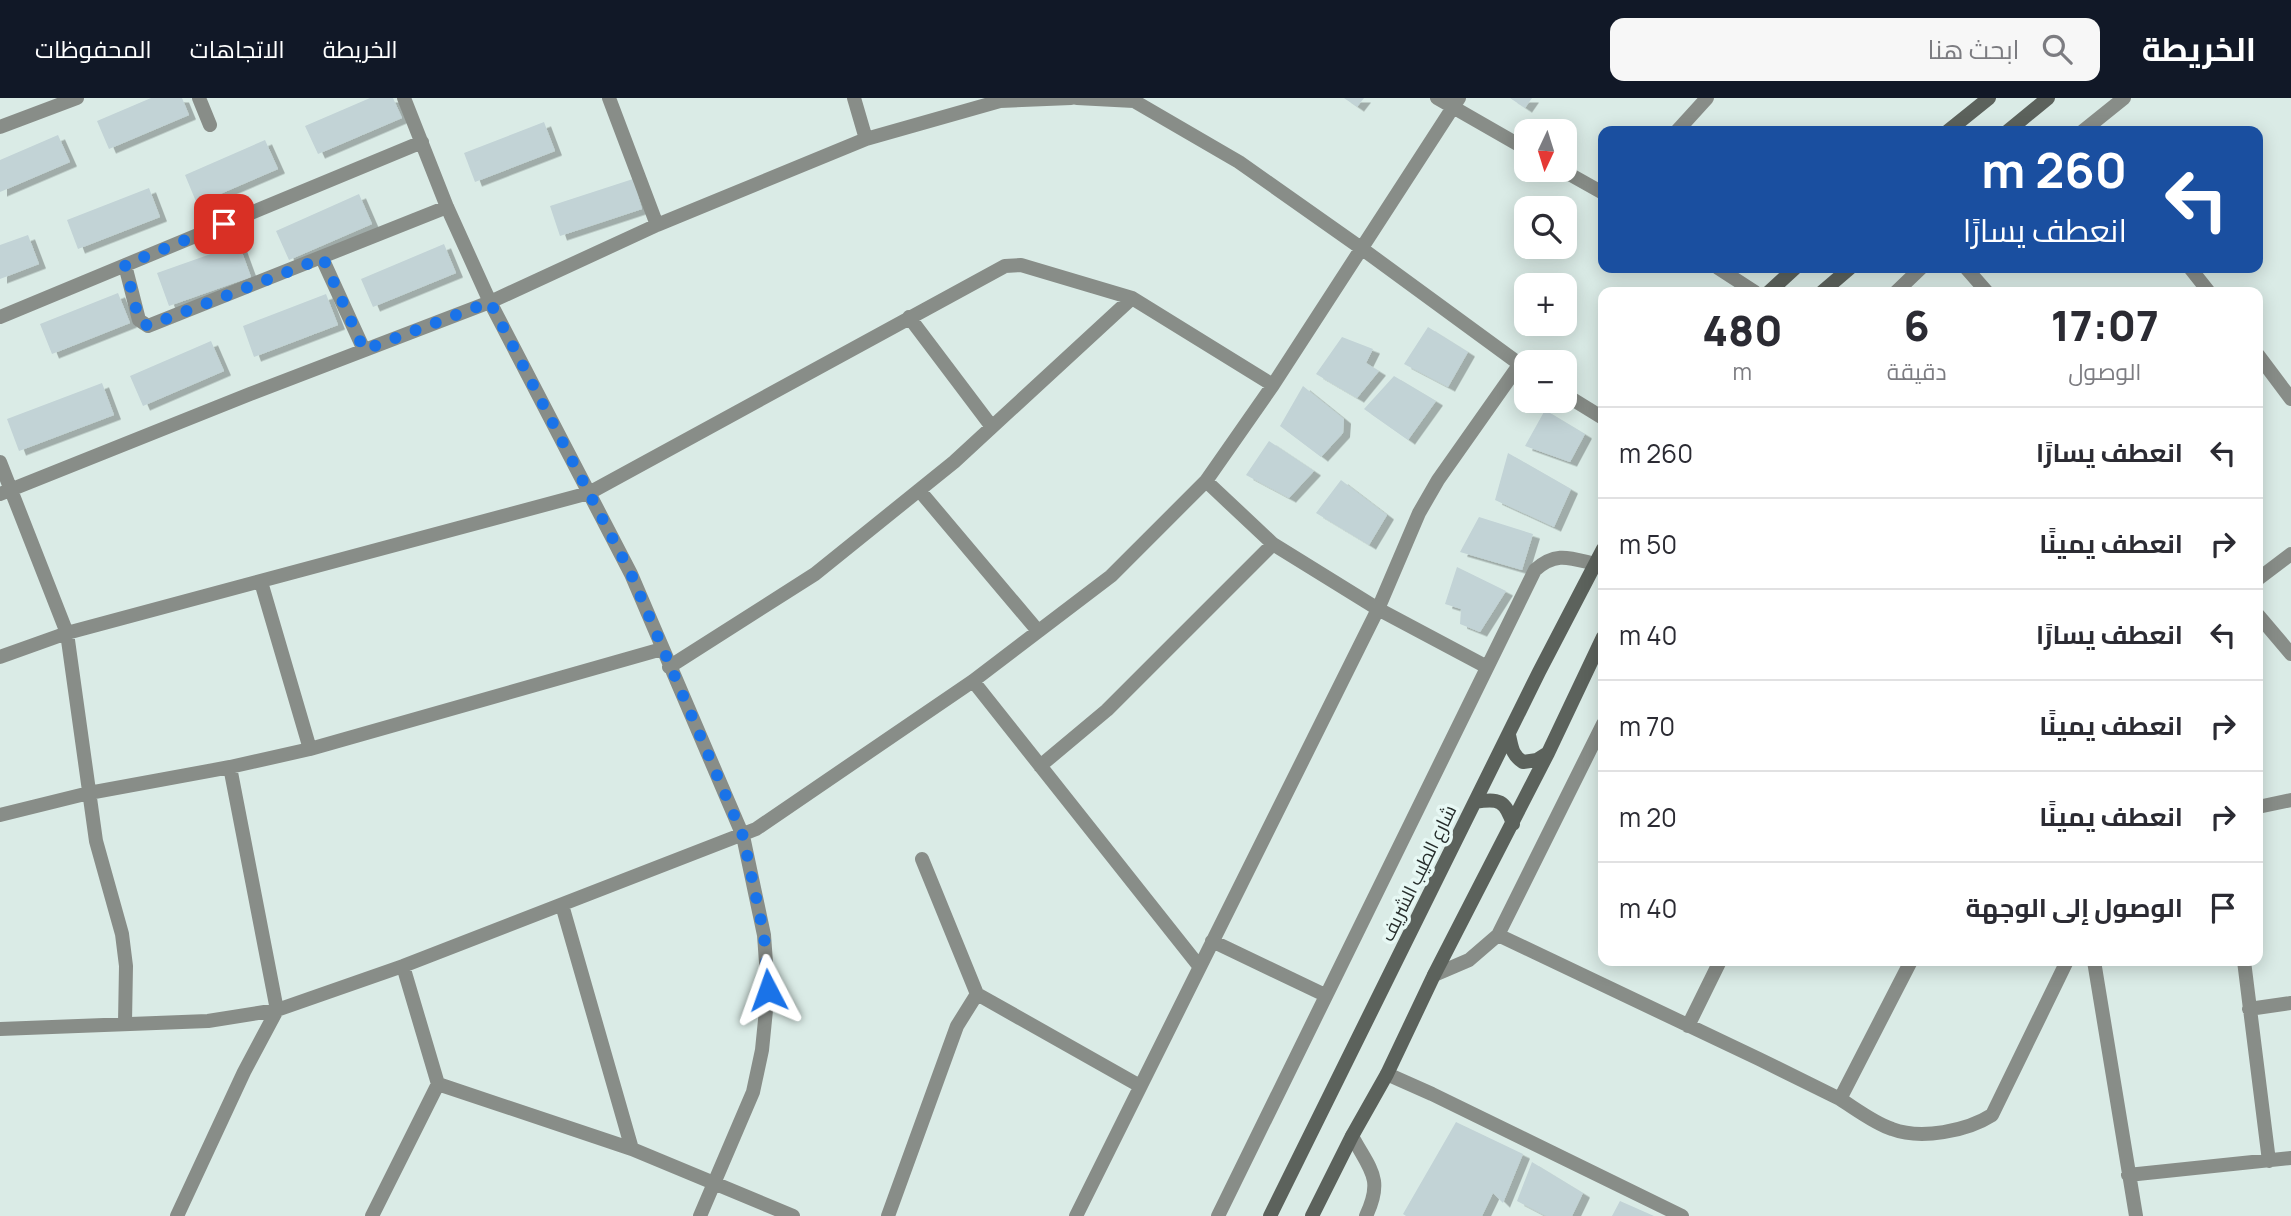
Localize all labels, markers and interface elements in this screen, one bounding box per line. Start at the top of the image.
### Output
search box [1610,18,2100,81]
text: الخريطة [2142,26,2256,71]
icon: search [2038,30,2076,68]
text: ابحث هنا [1928,31,2020,67]
text: المحفوظات [35,32,152,65]
text: الاتجاهات [190,32,285,65]
text: الخريطة [323,32,398,65]
north arrow [1514,119,1577,182]
map controls [1514,119,1577,413]
text: 260 m [1981,136,2127,203]
icon: left [2151,154,2242,245]
pin [194,194,254,254]
button: search [1514,196,1577,259]
icon: arrive [205,205,243,243]
text: انعطف يسارًا [1963,208,2127,252]
button: + [1514,273,1577,336]
text: 6 [1904,296,1930,354]
text: 17:07 [2051,296,2159,354]
text: 480 [1702,301,1783,359]
button: − [1514,350,1577,413]
text: m [1733,355,1752,387]
text: دقيقة [1887,355,1947,387]
text: الوصول [2068,355,2141,387]
text: انعطف يسارًا [2036,434,2183,470]
icon: left [2204,434,2242,472]
text: 260 m [1619,435,1693,471]
text: انعطف يمينًا [2039,525,2183,561]
icon: right [2204,525,2242,563]
text: 50 m [1619,526,1677,562]
text: انعطف يسارًا [2036,616,2183,652]
icon: left [2204,616,2242,654]
text: 40 m [1619,617,1677,653]
text: انعطف يمينًا [2039,707,2183,743]
icon: right [2204,707,2242,745]
text: 70 m [1619,708,1675,744]
text: انعطف يمينًا [2039,798,2183,834]
icon: right [2204,798,2242,836]
text: 20 m [1619,799,1677,835]
street label: شارع الطيب الشريف [1374,800,1463,946]
text: الوصول إلى الوجهة [1965,889,2183,925]
icon: arrive [2204,889,2242,927]
text: 40 m [1619,890,1677,926]
position arrow [731,953,805,1027]

